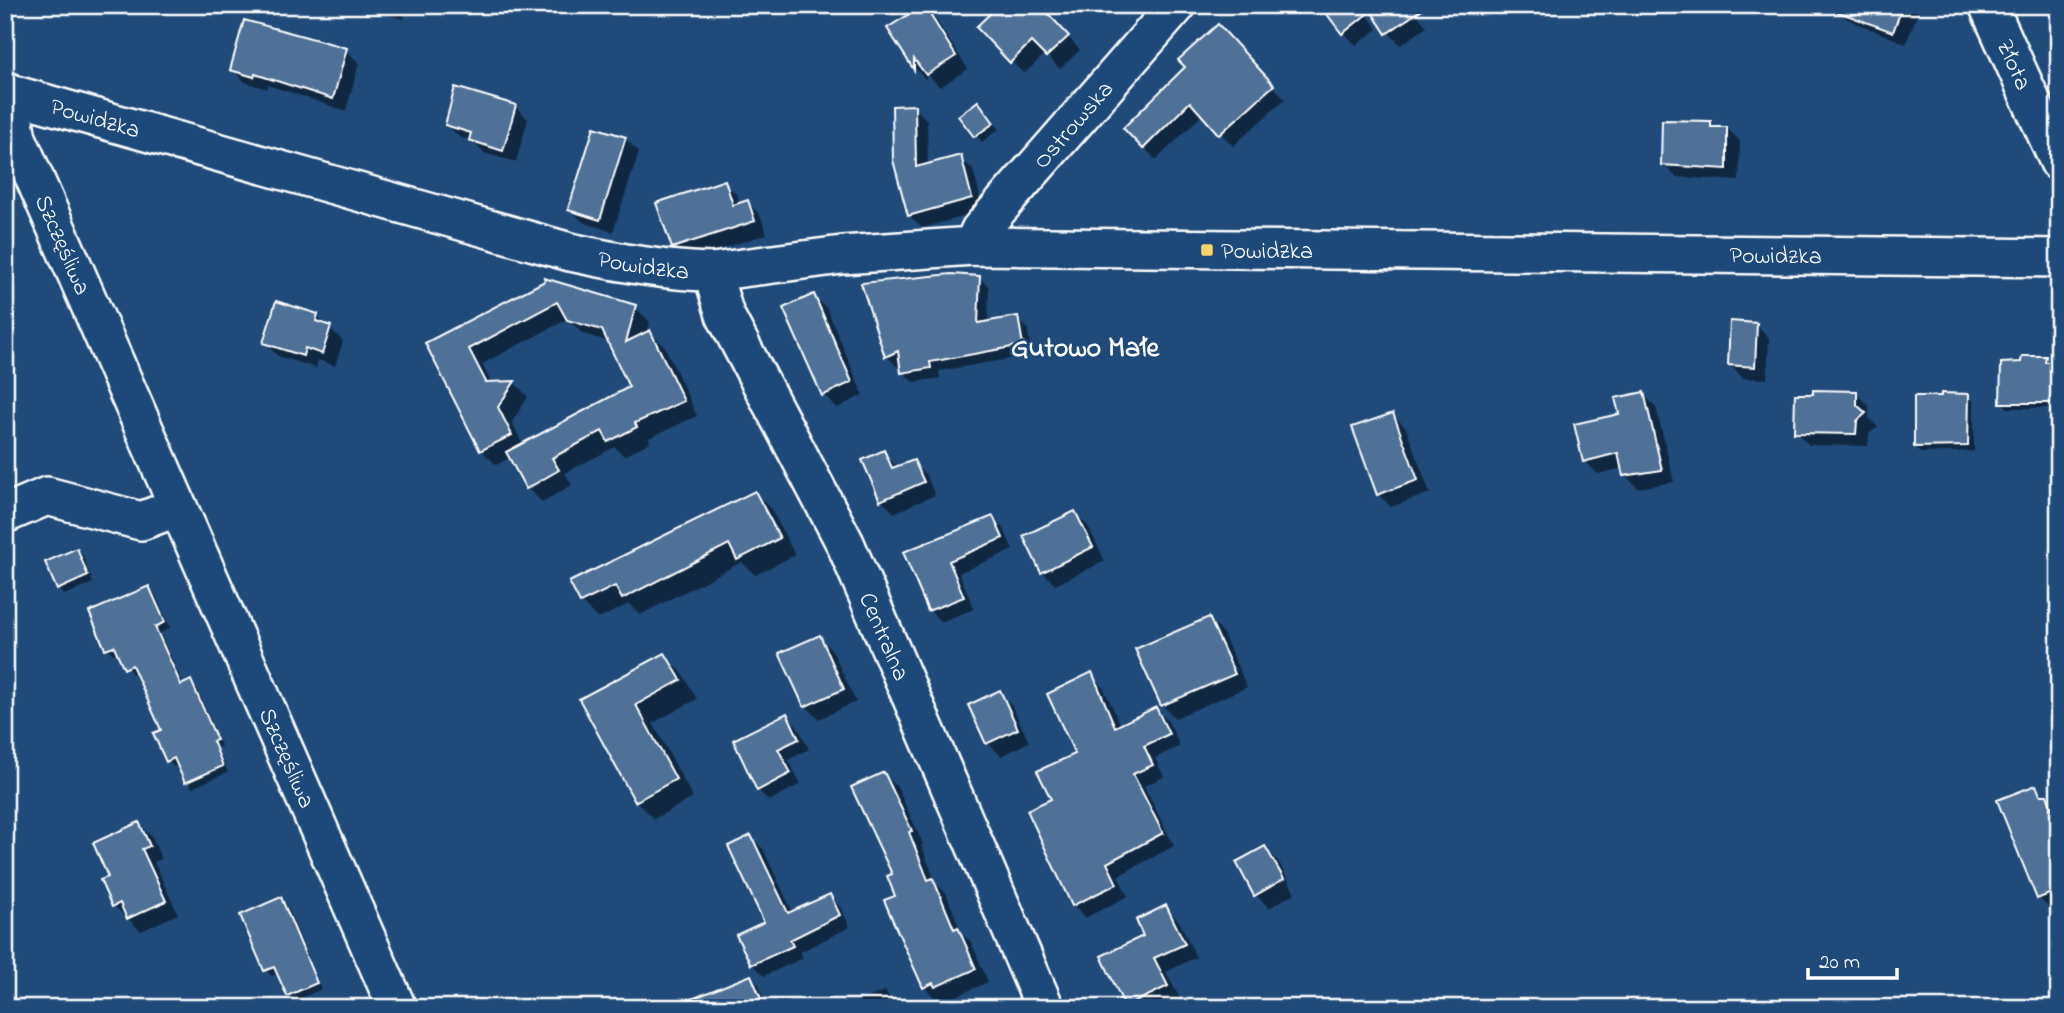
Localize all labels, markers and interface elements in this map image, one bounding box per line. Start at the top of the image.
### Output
street label: Złota [1986,34,2039,96]
street label: Ostrowska [1026,74,1123,178]
street label: Powidzka [46,91,144,149]
street label: Szczęśliwa [24,190,99,301]
place label: Powidzka [1221,235,1313,270]
street label: Powidzka [1729,239,1822,275]
marker: Powidzka [1199,242,1215,258]
street label: Powidzka [594,243,690,291]
district label: Gutowo Małe [1011,329,1161,370]
street label: Centralna [848,587,917,687]
street label: Szczęśliwa [248,703,323,814]
scale bar [1808,936,1898,980]
text: 20 m [1819,948,1860,978]

